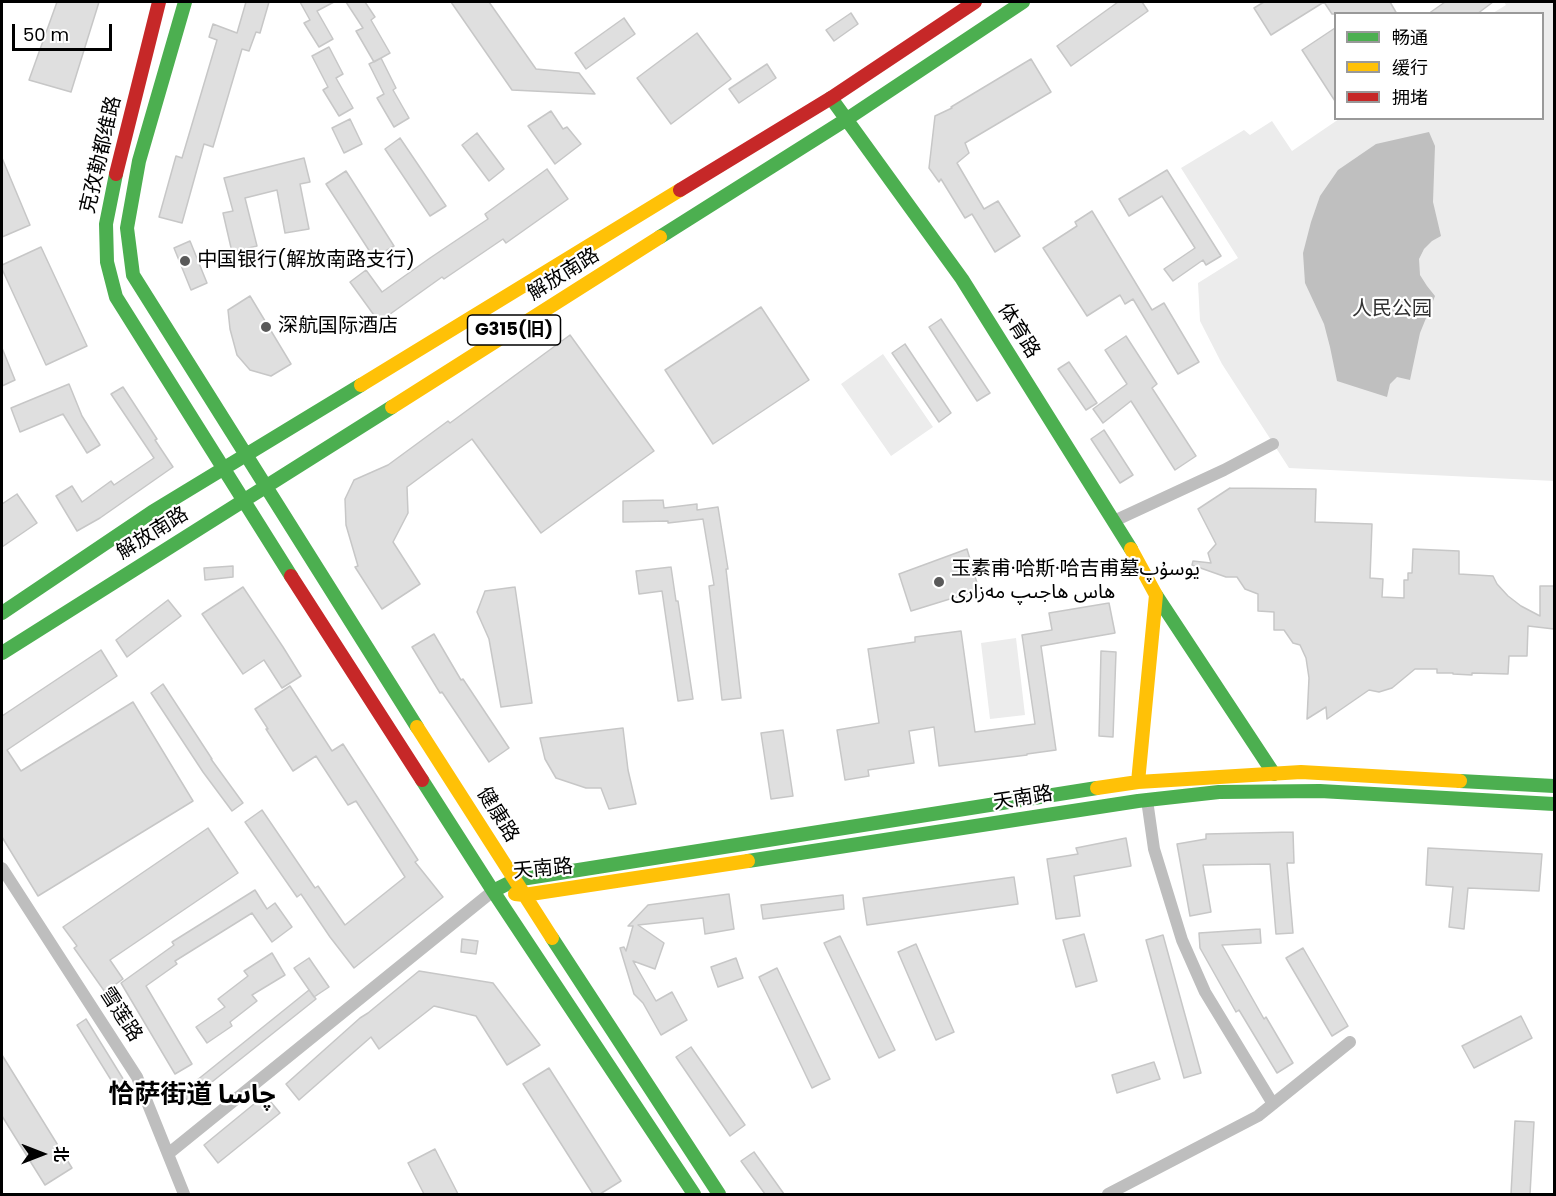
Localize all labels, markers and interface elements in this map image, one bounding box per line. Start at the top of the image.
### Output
scale bar [15,12,116,50]
legend [1334,12,1544,120]
text: 50 m [23,22,69,47]
text: 畅通 [1392,25,1428,50]
text: 缓行 [1392,55,1428,80]
text: 拥堵 [1392,85,1428,110]
street label: 克孜勒都维路 [77,94,127,216]
street label: 解放南路 [524,244,604,306]
place label: 中国银行(解放南路支行) [197,249,415,273]
marker: 中国银行(解放南路支行) [178,254,192,268]
park label: 人民公园 [1352,298,1432,322]
street label: 体育路 [992,299,1044,363]
place label: 深航国际酒店 [278,315,398,339]
road number: G315(旧) [468,315,560,345]
marker: 深航国际酒店 [259,320,273,334]
street label: 解放南路 [113,503,193,565]
place label: 玉素甫·哈斯·哈吉甫墓يوسۇپ ھاس ھاجىپ مەزارى [951,558,1200,605]
marker: 玉素甫·哈斯·哈吉甫墓يوسۇپ ھاس ھاجىپ مەزارى [932,575,946,589]
street label: 天南路 [991,782,1055,816]
street label: 健康路 [471,783,523,847]
street label: 天南路 [512,855,574,885]
street label: 雪莲路 [94,983,146,1047]
district label: 恰萨街道 چاسا [108,1080,276,1112]
north arrow [12,1124,72,1184]
text: 北 [49,1146,72,1162]

